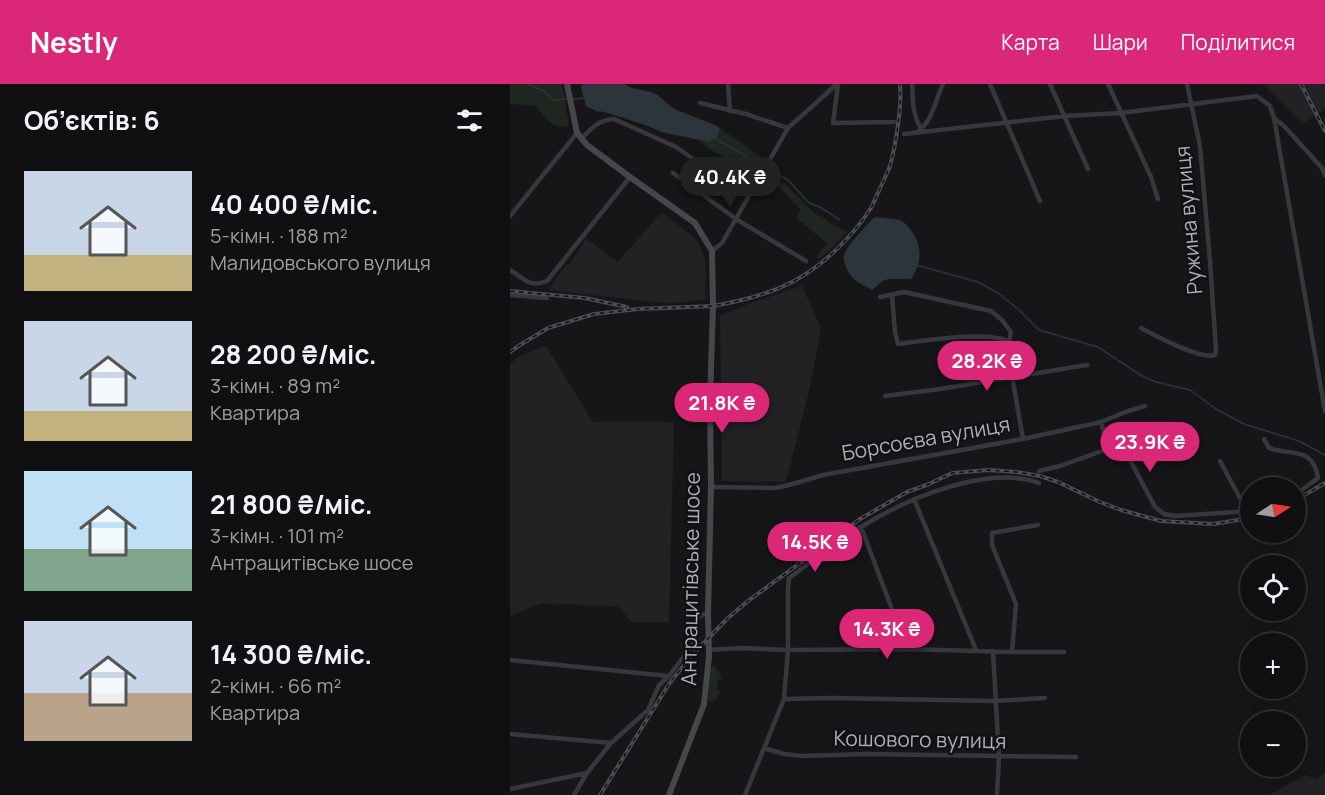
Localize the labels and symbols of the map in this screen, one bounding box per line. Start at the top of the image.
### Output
street label: Ружина вулиця [1168,145,1208,296]
pin: 40.4K ₴ [675,157,785,208]
pin: 28.2K ₴ [932,341,1042,392]
pin: 21.8K ₴ [667,383,777,434]
street label: Борсоєва вулиця [839,409,1012,467]
pin: 23.9K ₴ [1095,422,1205,473]
street label: Антрацитівське шосе [674,472,706,686]
north arrow [1240,477,1306,543]
pin: 14.5K ₴ [760,522,870,573]
pin: 14.3K ₴ [832,609,942,660]
street label: Кошового вулиця [833,723,1007,755]

